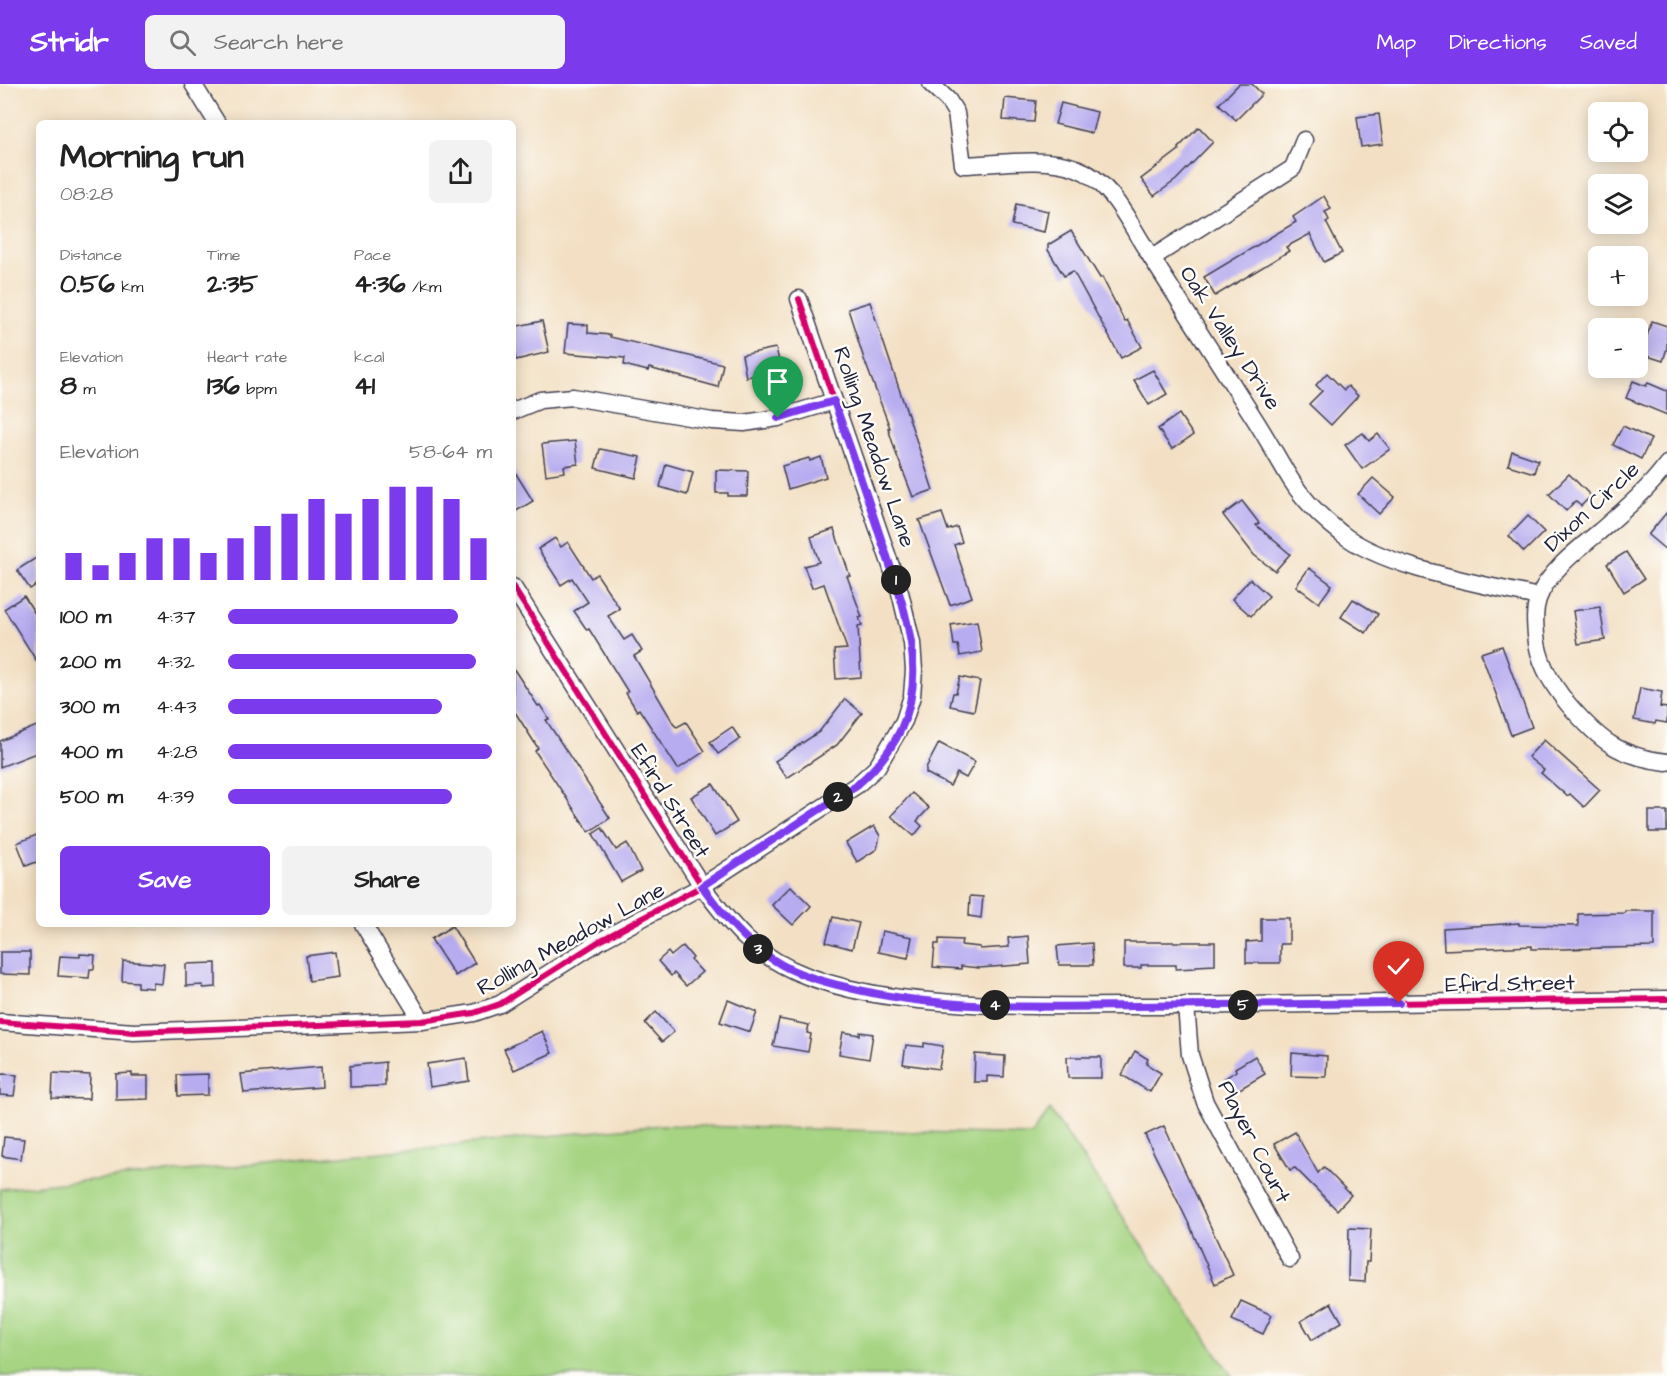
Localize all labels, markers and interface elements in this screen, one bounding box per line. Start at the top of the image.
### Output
search box [145,15,565,69]
text: Stridr [30,23,109,62]
icon: search [166,26,199,59]
text: Search here [214,27,344,58]
text: Map [1376,28,1416,57]
text: Directions [1449,28,1547,57]
text: Saved [1580,28,1637,57]
map controls [1588,102,1648,378]
button: locate [1588,102,1648,162]
text: Morning run [60,134,244,180]
button: share [429,140,492,203]
button: layers [1588,174,1648,234]
text: 08:28 [60,180,113,208]
text: Distance [60,244,122,266]
text: Time [207,244,241,266]
text: Pace [354,244,391,266]
button: + [1588,246,1648,306]
street label: Oak Valley Drive [1171,260,1288,417]
text: 0.56 [60,266,115,302]
text: 2:35 [207,266,258,302]
text: 4:36 [354,266,406,302]
text: km [115,276,143,298]
text: /km [406,276,442,298]
button: − [1588,318,1648,378]
street label: Rolling Meadow Lane [824,343,923,552]
text: Elevation [60,346,123,368]
text: Heart rate [207,346,287,368]
text: kcal [354,346,385,368]
pin [752,356,803,418]
icon: arrive [761,365,794,398]
text: 8 [60,368,77,404]
text: 136 [207,368,240,404]
text: 41 [354,368,375,404]
text: m [77,378,96,400]
text: bpm [240,378,277,400]
text: Elevation [60,438,139,466]
text: 58–64 m [409,438,492,466]
street label: Dixon Circle [1537,455,1647,559]
pin: 1 [881,565,911,595]
text: 1 [895,569,897,591]
text: 100 m [60,603,111,631]
text: 4:37 [156,603,195,631]
text: 200 m [60,648,120,676]
text: 4:32 [156,648,195,676]
text: 300 m [60,693,119,721]
text: 4:43 [156,693,197,721]
text: 400 m [60,738,122,766]
text: 4:28 [156,738,197,766]
street label: Efird Street [623,738,718,864]
pin: 2 [823,782,853,812]
text: 500 m [60,783,123,811]
text: 4:39 [156,783,195,811]
text: 2 [833,786,843,808]
button: Save [60,846,270,915]
button: Share [282,846,492,915]
street label: Rolling Meadow Lane [472,874,671,1004]
pin: 3 [743,934,773,964]
text: 3 [754,938,762,960]
pin [1373,941,1424,1003]
icon: check [1382,950,1415,983]
street label: Efird Street [1445,967,1575,1001]
pin: 4 [980,990,1010,1020]
pin: 5 [1228,990,1258,1020]
text: 4 [990,994,1000,1016]
text: 5 [1237,994,1249,1016]
street label: Player Court [1209,1075,1298,1209]

